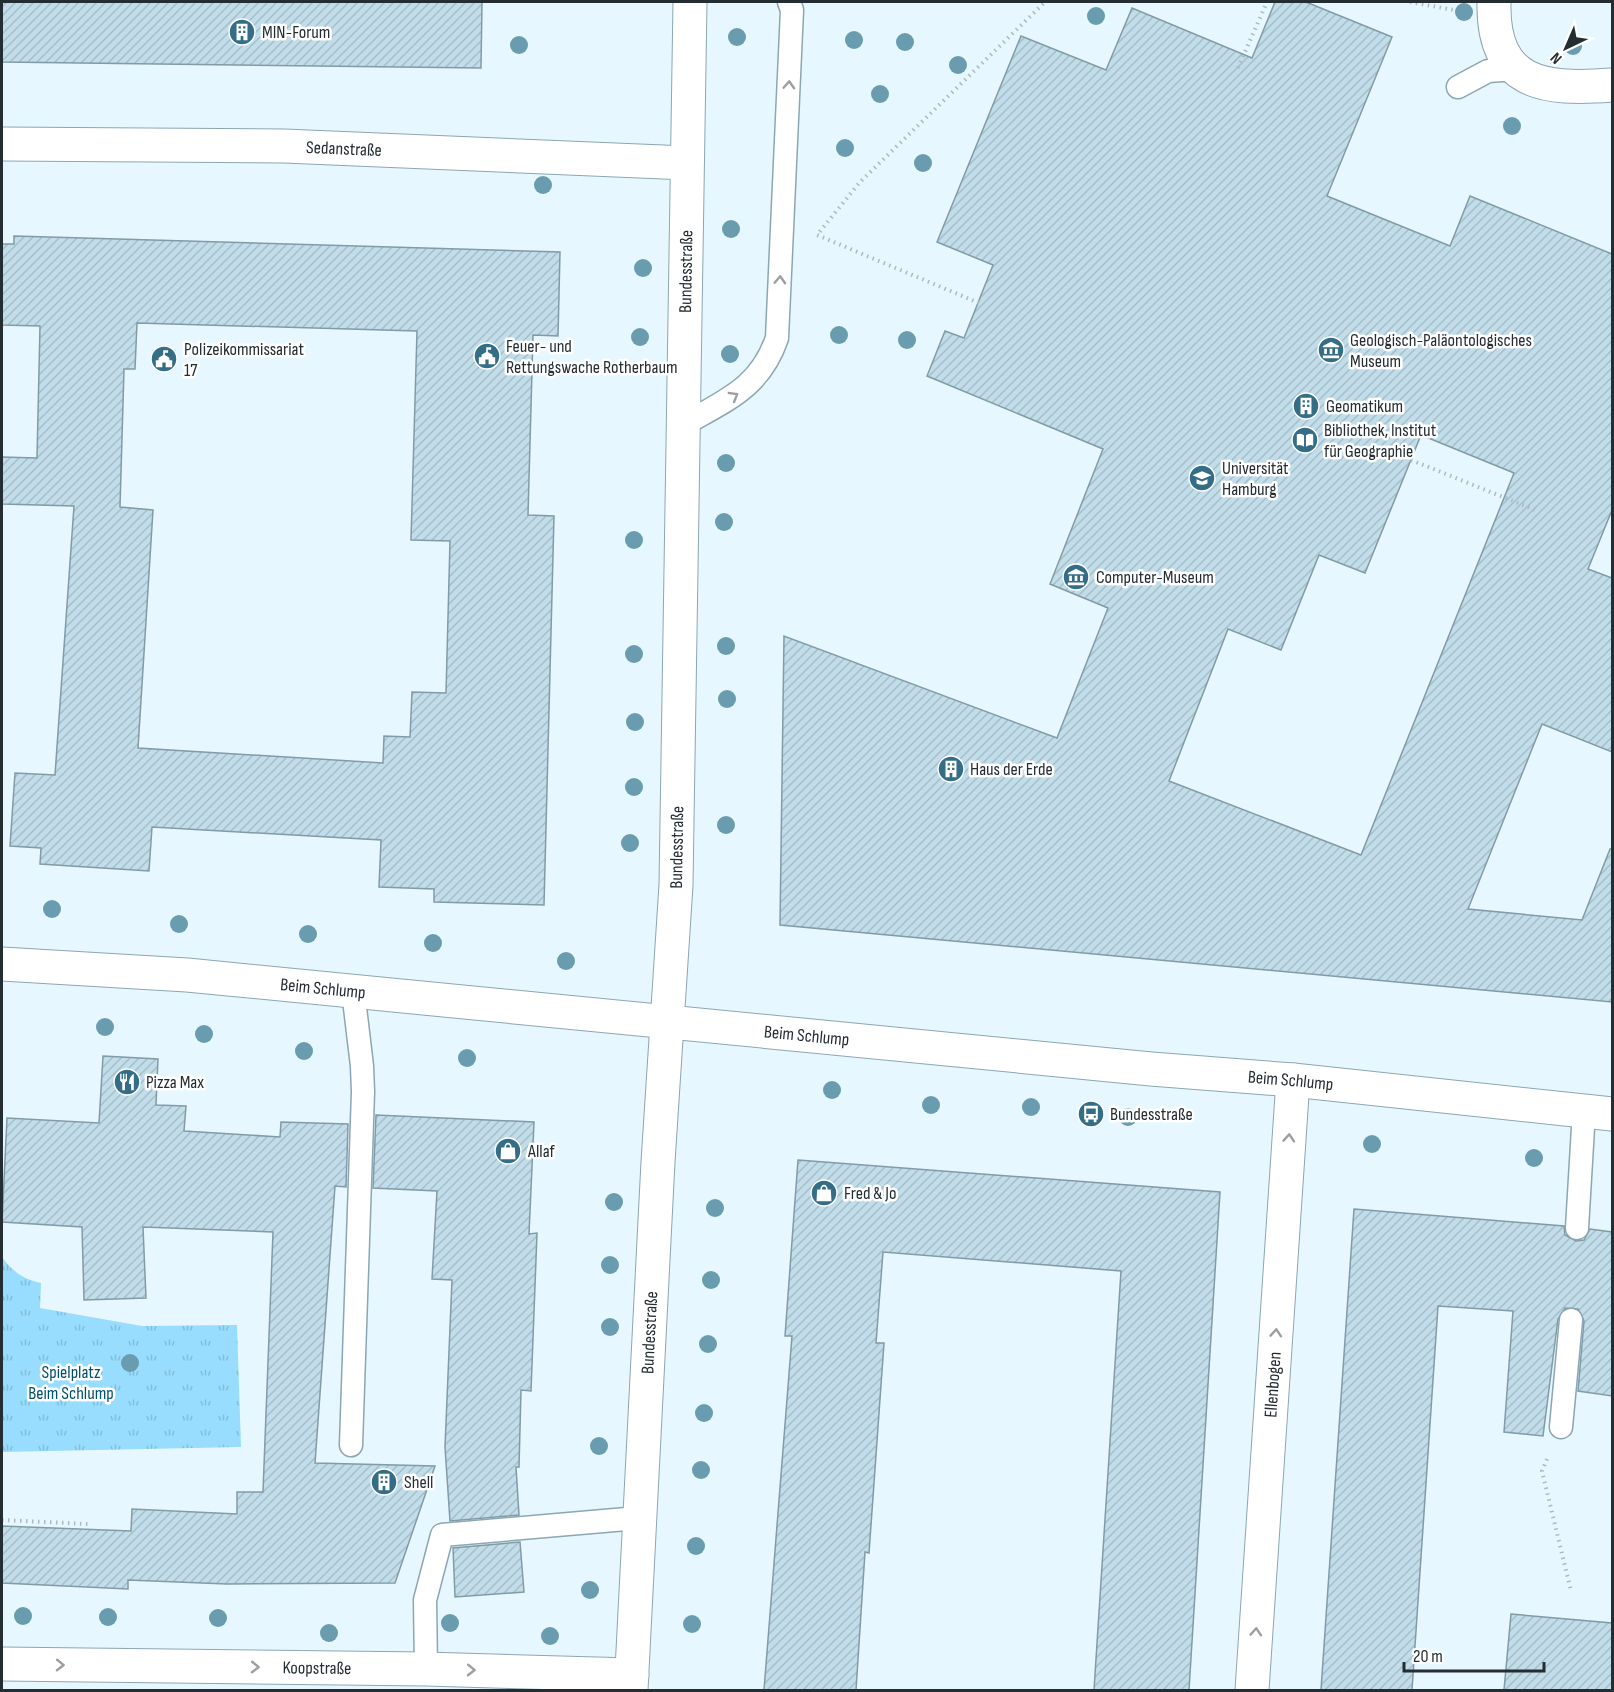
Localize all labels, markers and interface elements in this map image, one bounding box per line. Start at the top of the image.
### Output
building icon: MIN-Forum [227,17,257,47]
north arrow [1536,18,1596,78]
place label: MIN-Forum [262,22,330,43]
text: N [1547,48,1566,68]
one-way arrow [782,80,795,89]
street label: Sedanstraße [306,137,382,161]
street label: Bundesstraße [675,230,697,313]
one-way arrow [773,275,786,284]
place label: Geologisch-Paläontologisches Museum [1350,330,1532,372]
museum icon: Geologisch-Paläontologisches Museum [1316,335,1346,365]
place label: Feuer- und Rettungswache Rotherbaum [506,336,678,378]
place label: Polizeikommissariat 17 [184,339,304,381]
public building icon: Feuer- und Rettungswache Rotherbaum [472,341,502,371]
public building icon: Polizeikommissariat 17 [149,344,179,374]
one-way arrow [728,391,738,403]
building icon: Geomatikum [1291,391,1321,421]
place label: Geomatikum [1326,396,1403,417]
place label: Bibliothek, Institut für Geographie [1324,420,1437,462]
library icon: Bibliothek, Institut für Geographie [1290,425,1320,455]
place label: Universität Hamburg [1222,458,1289,500]
school or university icon: Universität Hamburg [1187,463,1217,493]
museum icon: Computer-Museum [1061,562,1091,592]
place label: Computer-Museum [1096,567,1214,588]
building icon: Haus der Erde [936,754,966,784]
place label: Haus der Erde [970,759,1053,780]
street label: Bundesstraße [666,806,688,889]
street label: Beim Schlump [279,974,367,1003]
street label: Beim Schlump [763,1021,850,1051]
restaurant icon: Pizza Max [112,1067,142,1097]
street label: Beim Schlump [1247,1067,1334,1095]
place label: Pizza Max [146,1072,204,1093]
bus stop icon: Bundesstraße [1076,1099,1106,1129]
place label: Bundesstraße [1110,1104,1193,1125]
one-way arrow [1282,1134,1295,1143]
shop icon: Allaf [493,1136,523,1166]
place label: Allaf [527,1141,556,1162]
shop icon: Fred & Jo [809,1178,839,1208]
place label: Fred & Jo [844,1183,896,1204]
street label: Bundesstraße [637,1291,662,1374]
one-way arrow [1269,1328,1282,1337]
street label: Ellenbogen [1260,1351,1286,1418]
park label: Spielplatz Beim Schlump [28,1362,114,1404]
building icon: Shell [369,1467,399,1497]
place label: Shell [404,1472,433,1493]
one-way arrow [1249,1628,1262,1637]
scale bar [1404,1635,1544,1673]
text: 20 m [1413,1646,1443,1667]
street label: Koopstraße [282,1657,352,1679]
one-way arrow [55,1659,64,1671]
one-way arrow [250,1661,259,1673]
one-way arrow [466,1664,475,1677]

